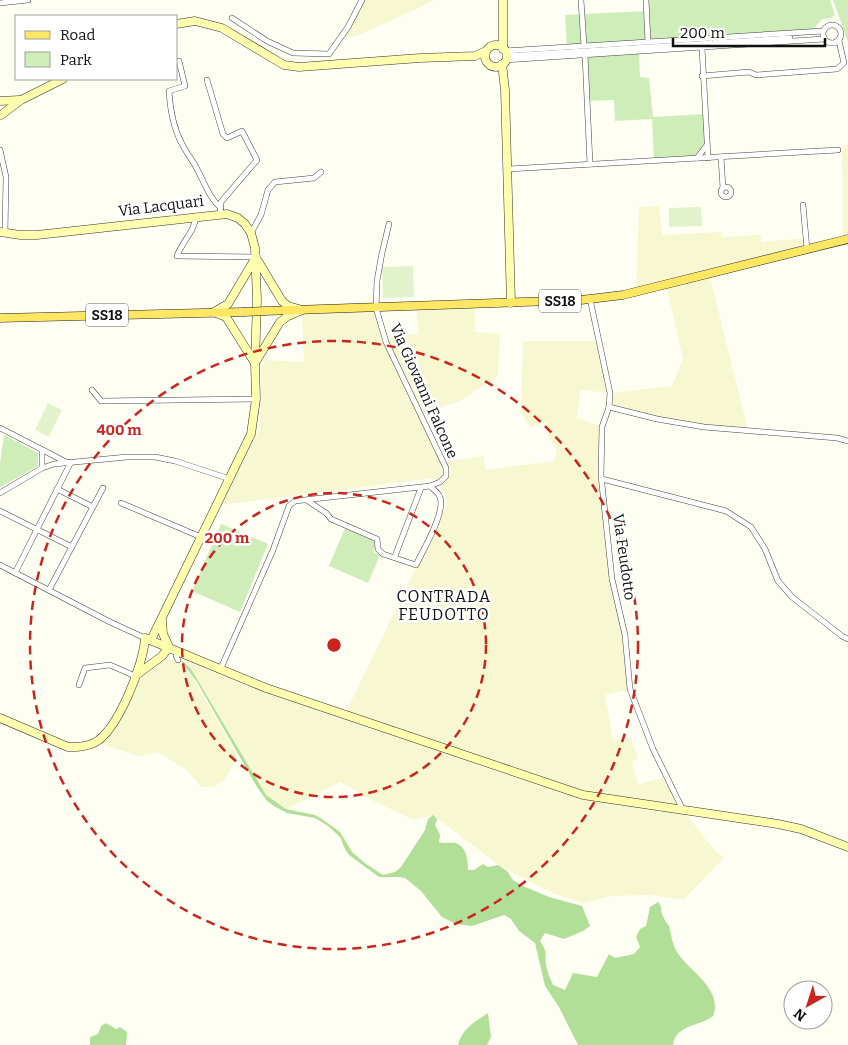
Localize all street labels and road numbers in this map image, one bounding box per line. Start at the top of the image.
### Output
street label: Via Lacquari [117,192,205,220]
road number: SS18 [539,290,581,312]
road number: SS18 [86,304,128,326]
street label: Via Giovanni Falcone [386,321,462,461]
street label: Via Feudotto [609,513,639,601]

